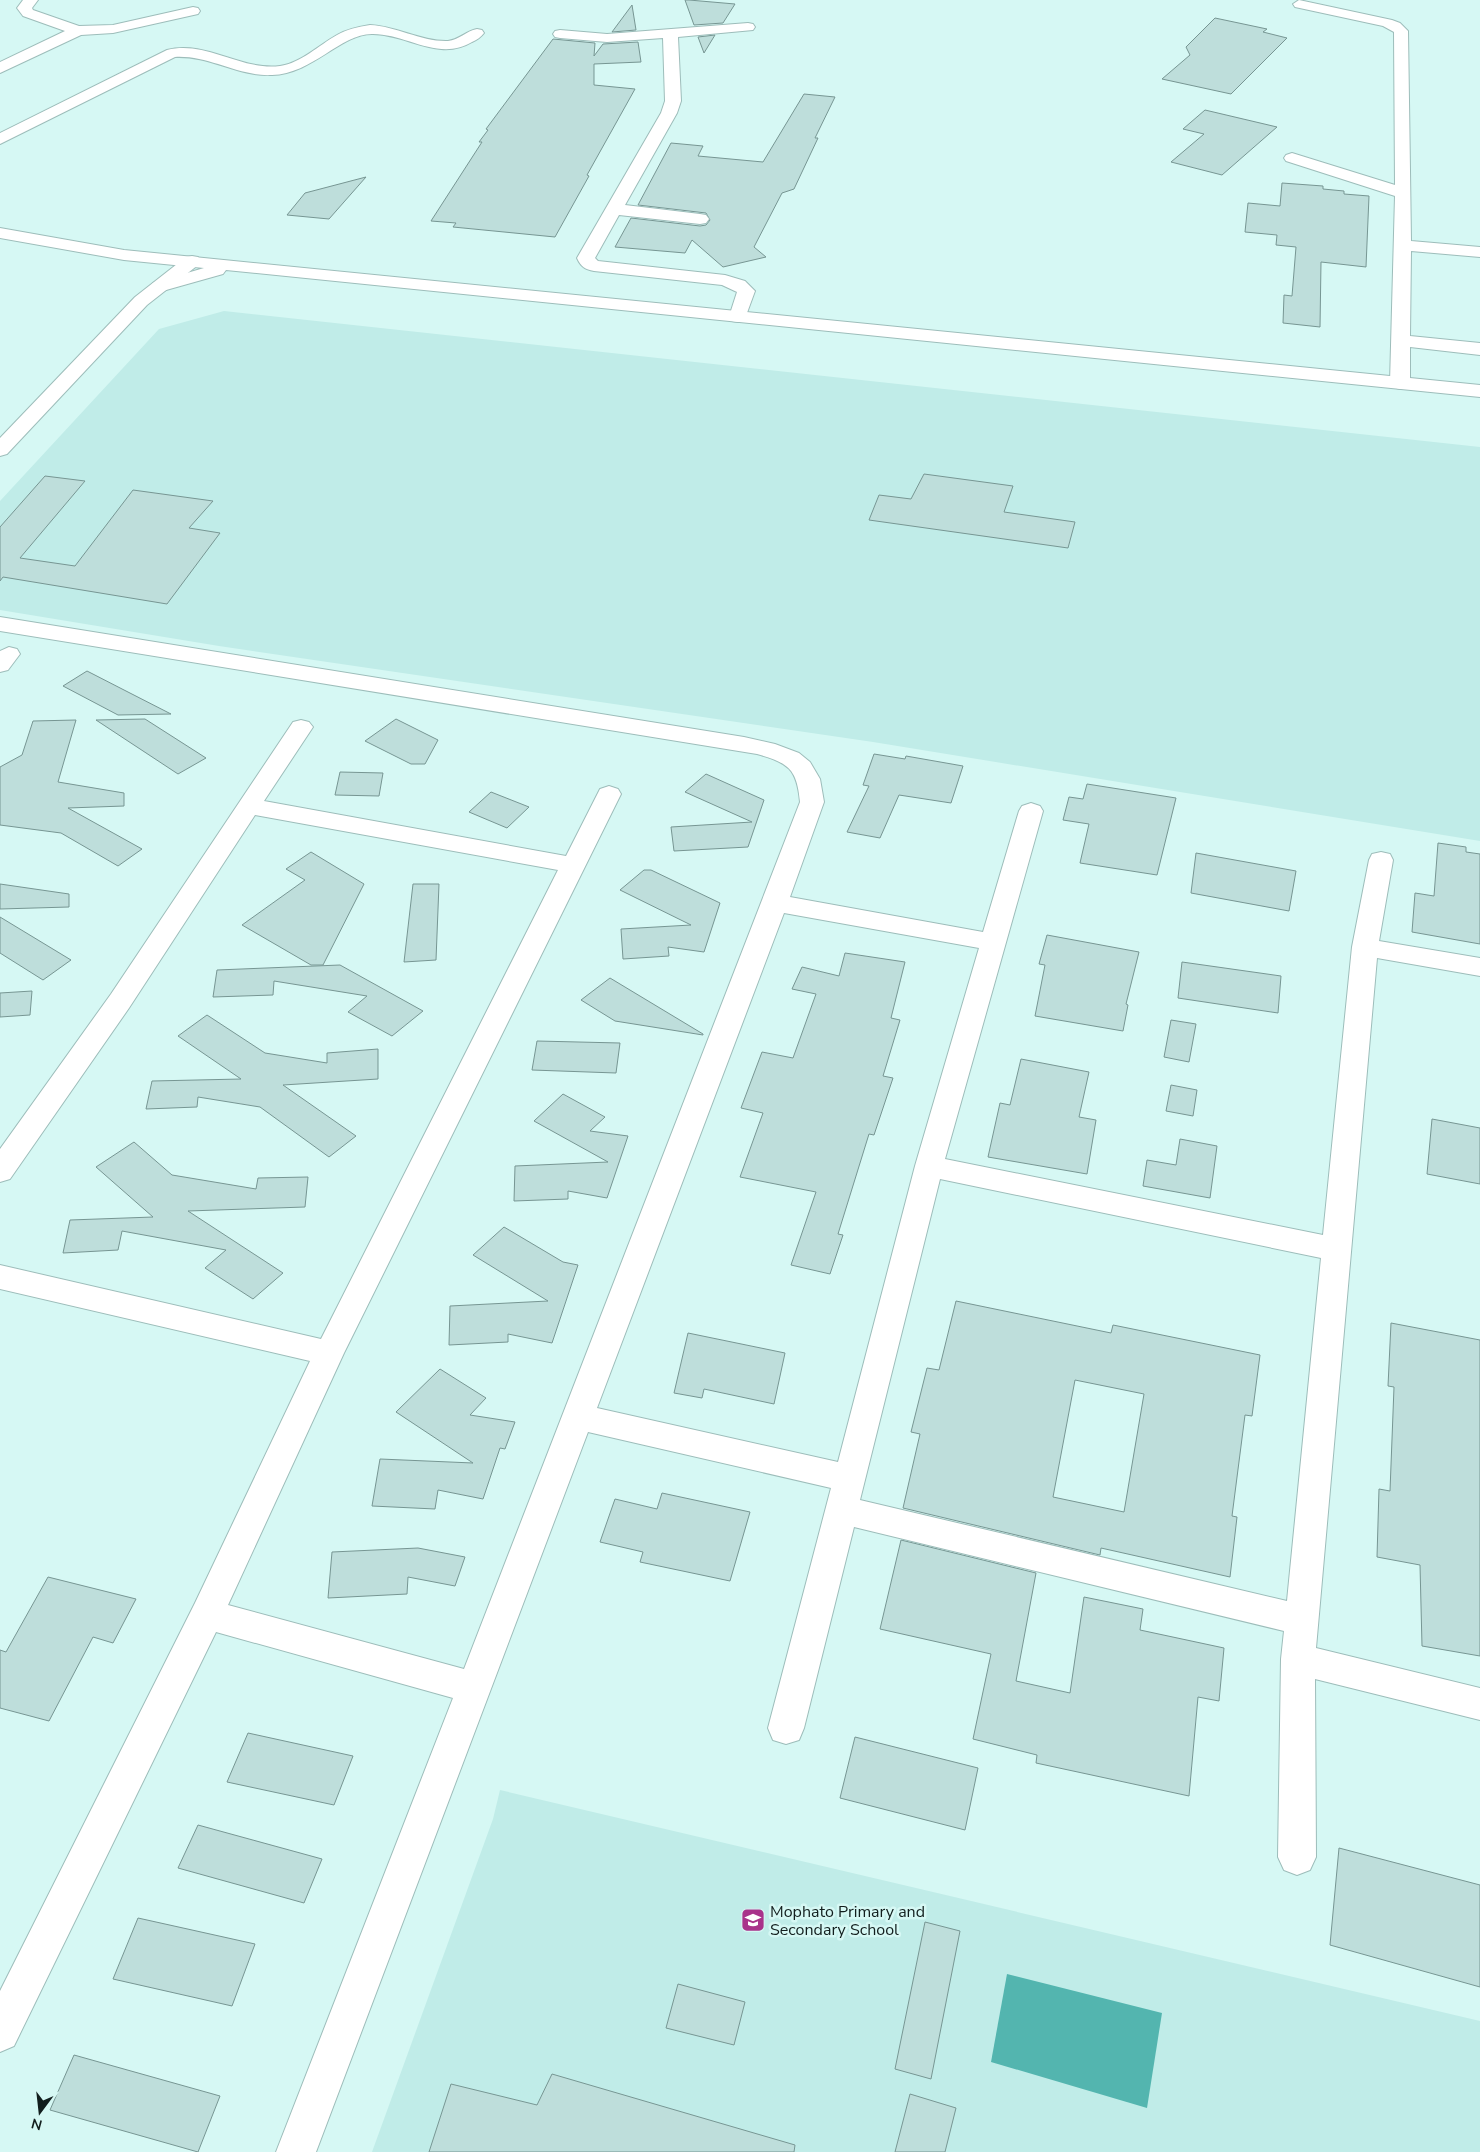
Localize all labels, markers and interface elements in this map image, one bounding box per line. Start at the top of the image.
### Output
place label: Mophato Primary and Secondary School [770,1901,925,1941]
school or university icon: Mophato Primary and Secondary School [740,1907,766,1933]
north arrow [15,2087,65,2137]
text: N [29,2114,44,2135]

